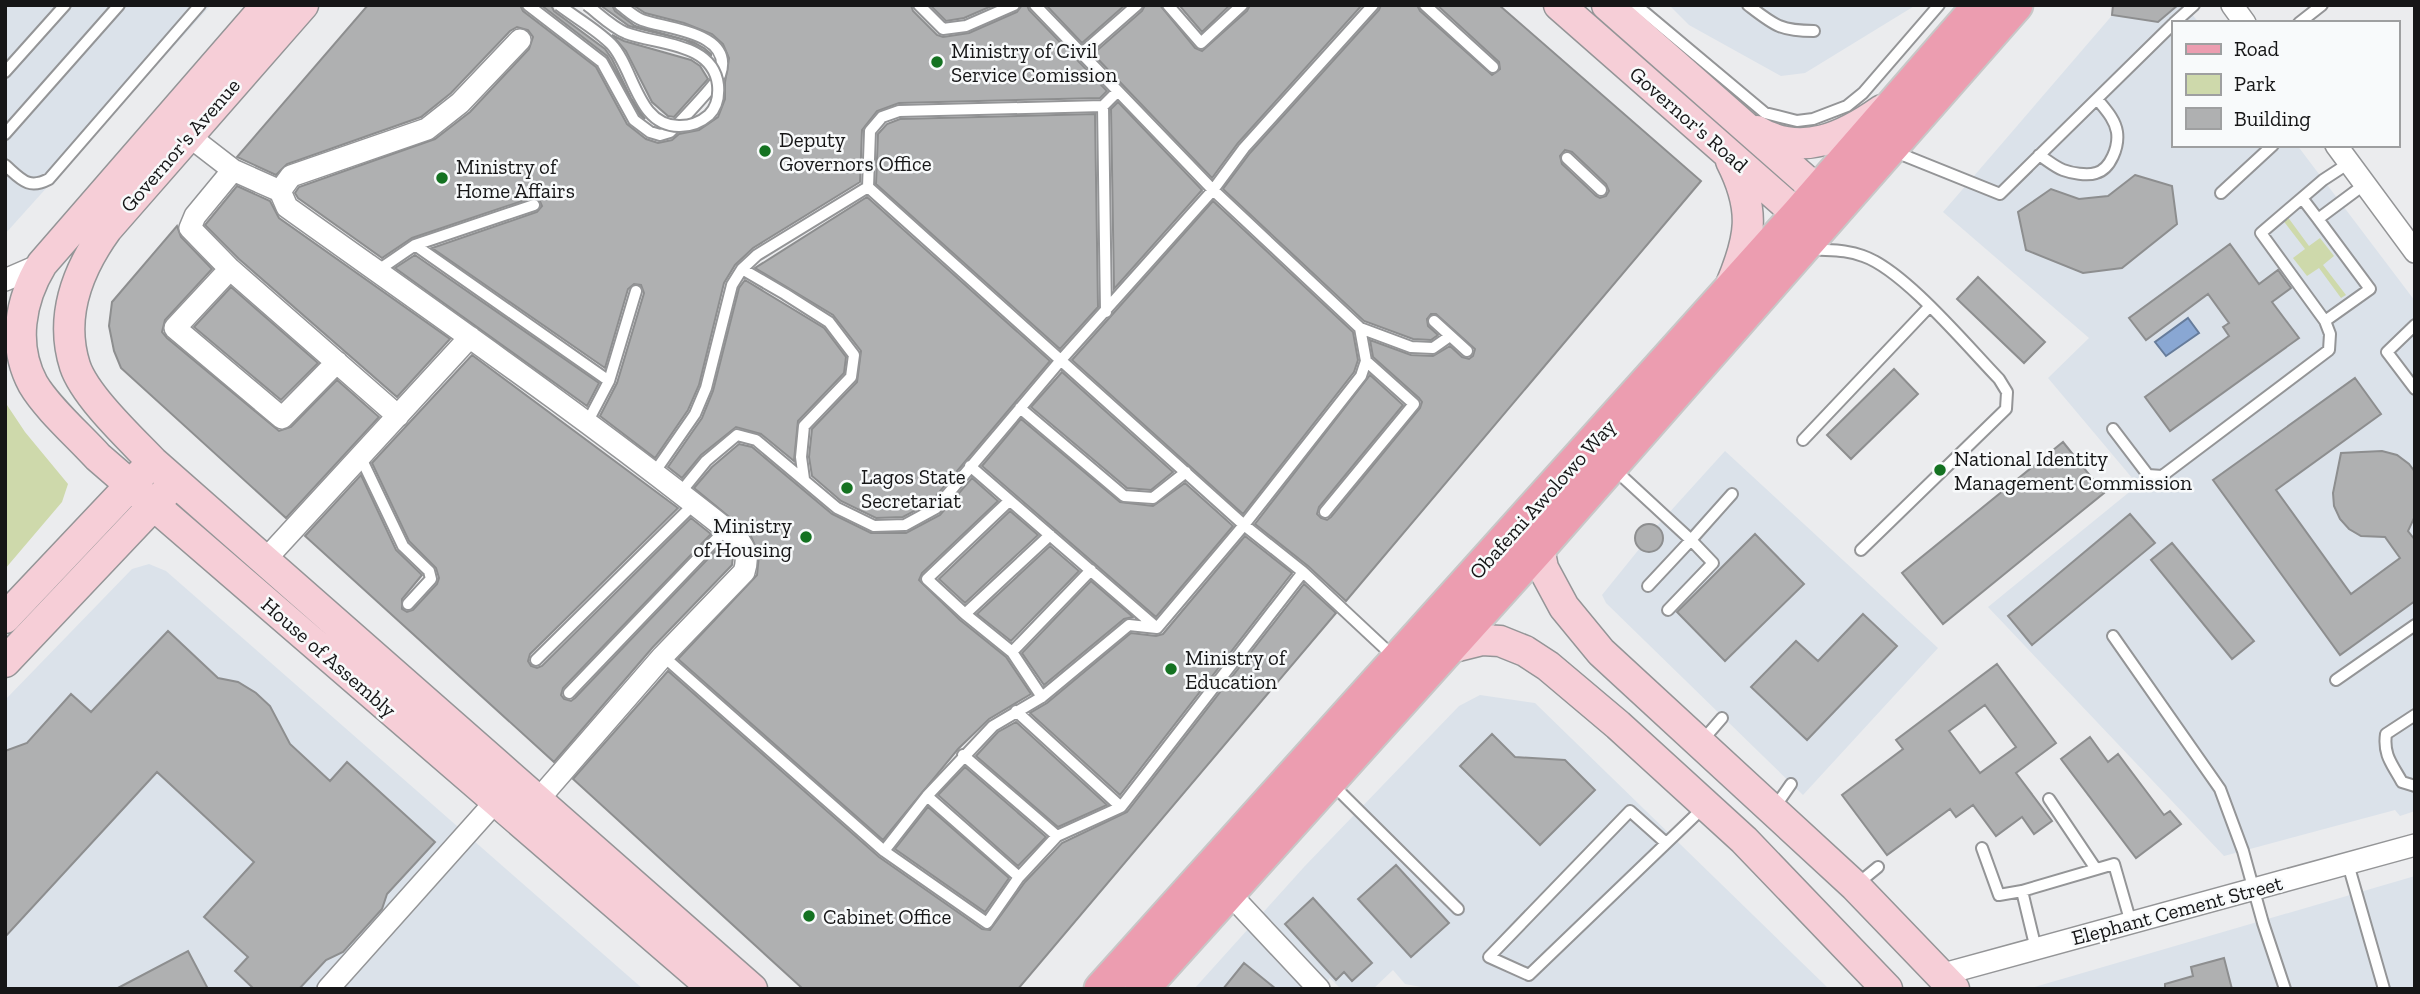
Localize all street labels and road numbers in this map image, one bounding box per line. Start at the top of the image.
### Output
street label: Governor's Road [1625,61,1754,178]
street label: Governor's Avenue [115,73,245,217]
street label: Obafemi Awolowo Way [1464,414,1621,584]
street label: House of Assembly [256,592,402,723]
street label: Elephant Cement Street [2069,870,2285,950]

